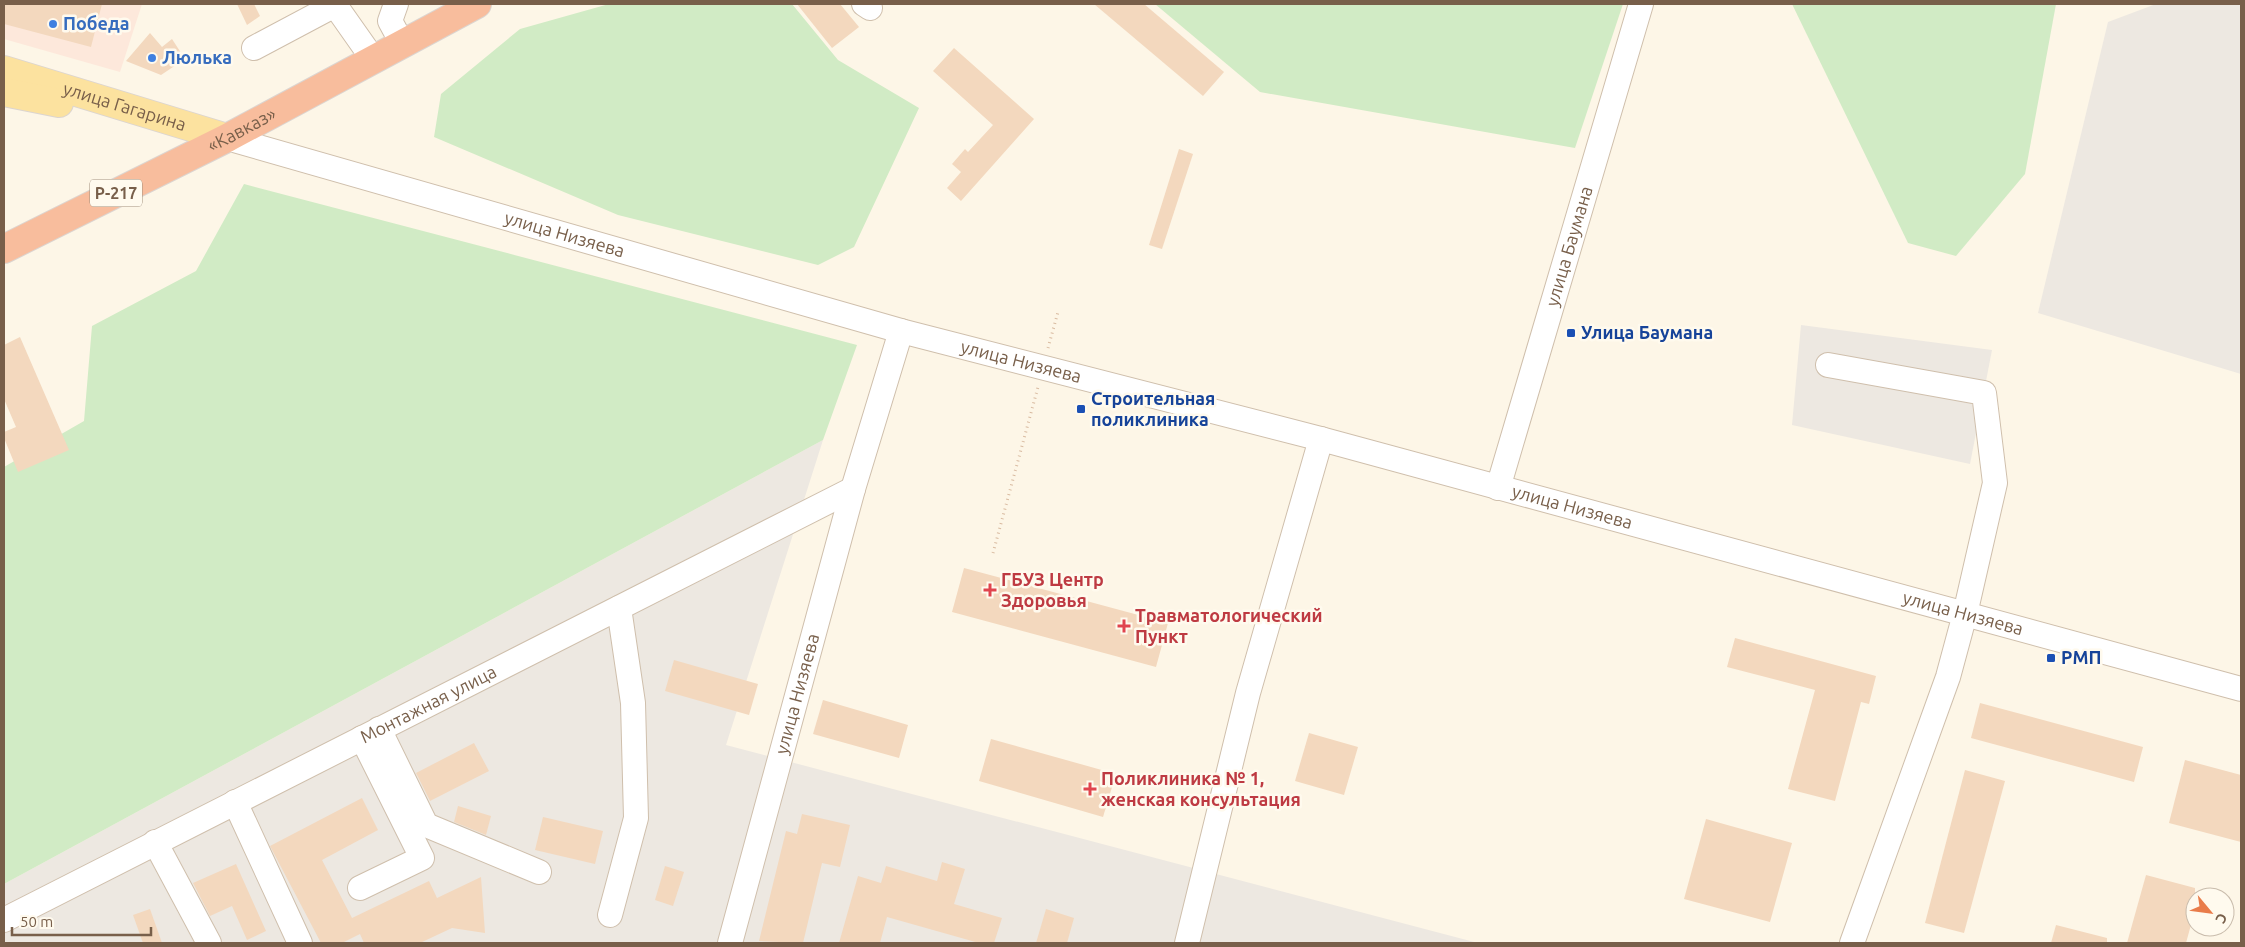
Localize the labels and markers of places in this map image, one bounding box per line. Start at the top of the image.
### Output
place label: Победа [63,13,129,33]
marker: Победа [47,18,59,30]
place label: Люлька [162,47,232,67]
marker: Люлька [146,52,158,64]
place label: Улица Баумана [1581,322,1713,342]
marker: Улица Баумана [1565,327,1577,339]
place label: Строительная поликлиника [1091,388,1215,429]
marker: Строительная поликлиника [1075,403,1087,415]
place label: ГБУЗ Центр Здоровья [1001,569,1104,610]
marker: ГБУЗ Центр Здоровья [983,583,997,597]
place label: Травматологический Пункт [1135,605,1322,646]
marker: Травматологический Пункт [1117,619,1131,633]
place label: РМП [2061,647,2101,667]
marker: РМП [2045,652,2057,664]
place label: Поликлиника № 1, женская консультация [1101,768,1301,809]
marker: Поликлиника № 1, женская консультация [1083,782,1097,796]

